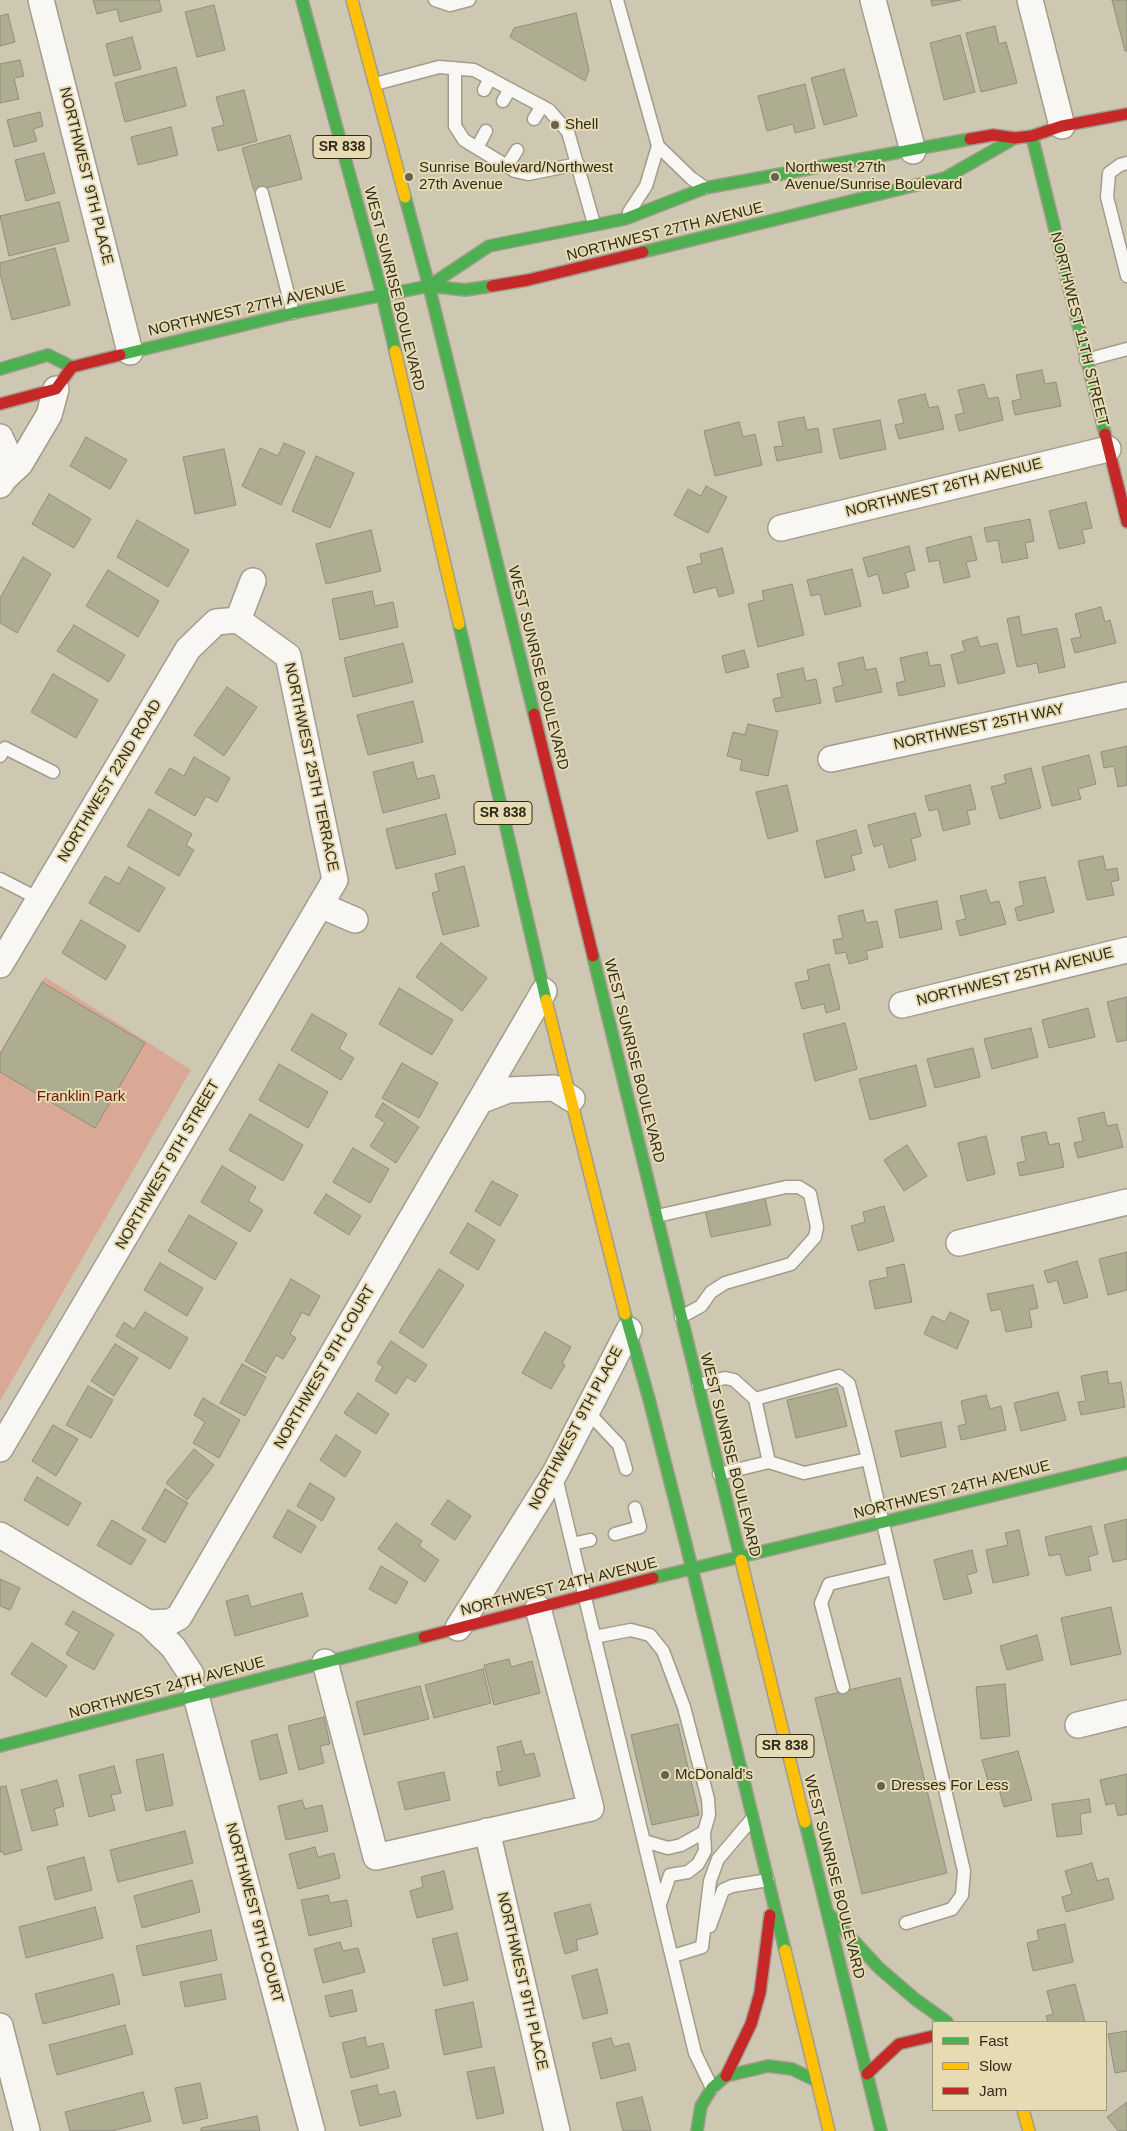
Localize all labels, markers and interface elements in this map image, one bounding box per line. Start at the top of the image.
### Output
street label: NORTHWEST 9TH PLACE [55,85,117,267]
place label: Shell [565,116,598,134]
marker: Shell [549,119,561,131]
road number: SR 838 [313,136,371,158]
place label: Sunrise Boulevard/Northwest 27th Avenue [419,159,613,194]
place label: Northwest 27th Avenue/Sunrise Boulevard [785,159,962,194]
marker: Sunrise Boulevard/Northwest 27th Avenue [403,171,415,183]
marker: Northwest 27th Avenue/Sunrise Boulevard [769,171,781,183]
street label: WEST SUNRISE BOULEVARD [360,185,428,393]
street label: NORTHWEST 27TH AVENUE [565,199,765,265]
street label: NORTHWEST 11TH STREET [1046,230,1112,428]
street label: NORTHWEST 27TH AVENUE [147,278,347,340]
street label: NORTHWEST 26TH AVENUE [844,455,1044,521]
street label: WEST SUNRISE BOULEVARD [504,564,572,772]
street label: NORTHWEST 25TH TERRACE [280,661,342,873]
street label: NORTHWEST 22ND ROAD [54,696,166,866]
street label: NORTHWEST 25TH WAY [892,700,1066,754]
road number: SR 838 [474,801,532,824]
street label: NORTHWEST 25TH AVENUE [915,944,1115,1010]
street label: WEST SUNRISE BOULEVARD [600,957,668,1165]
street label: NORTHWEST 9TH STREET [112,1077,224,1253]
park label: Franklin Park [37,1088,125,1106]
street label: NORTHWEST 9TH COURT [271,1282,379,1452]
street label: NORTHWEST 9TH PLACE [525,1343,627,1513]
street label: WEST SUNRISE BOULEVARD [696,1351,764,1559]
street label: NORTHWEST 24TH AVENUE [852,1457,1052,1523]
street label: NORTHWEST 24TH AVENUE [459,1554,659,1620]
street label: NORTHWEST 24TH AVENUE [67,1653,267,1723]
road number: SR 838 [756,1734,814,1758]
place label: McDonald's [675,1766,753,1784]
marker: McDonald's [659,1769,671,1781]
street label: WEST SUNRISE BOULEVARD [800,1773,868,1981]
place label: Dresses For Less [891,1777,1009,1795]
marker: Dresses For Less [875,1780,887,1792]
street label: NORTHWEST 9TH COURT [221,1821,287,2005]
street label: NORTHWEST 9TH PLACE [493,1890,551,2072]
legend [932,2021,1107,2111]
text: Fast [979,2032,1008,2049]
text: Slow [979,2057,1012,2074]
text: Jam [979,2082,1007,2099]

